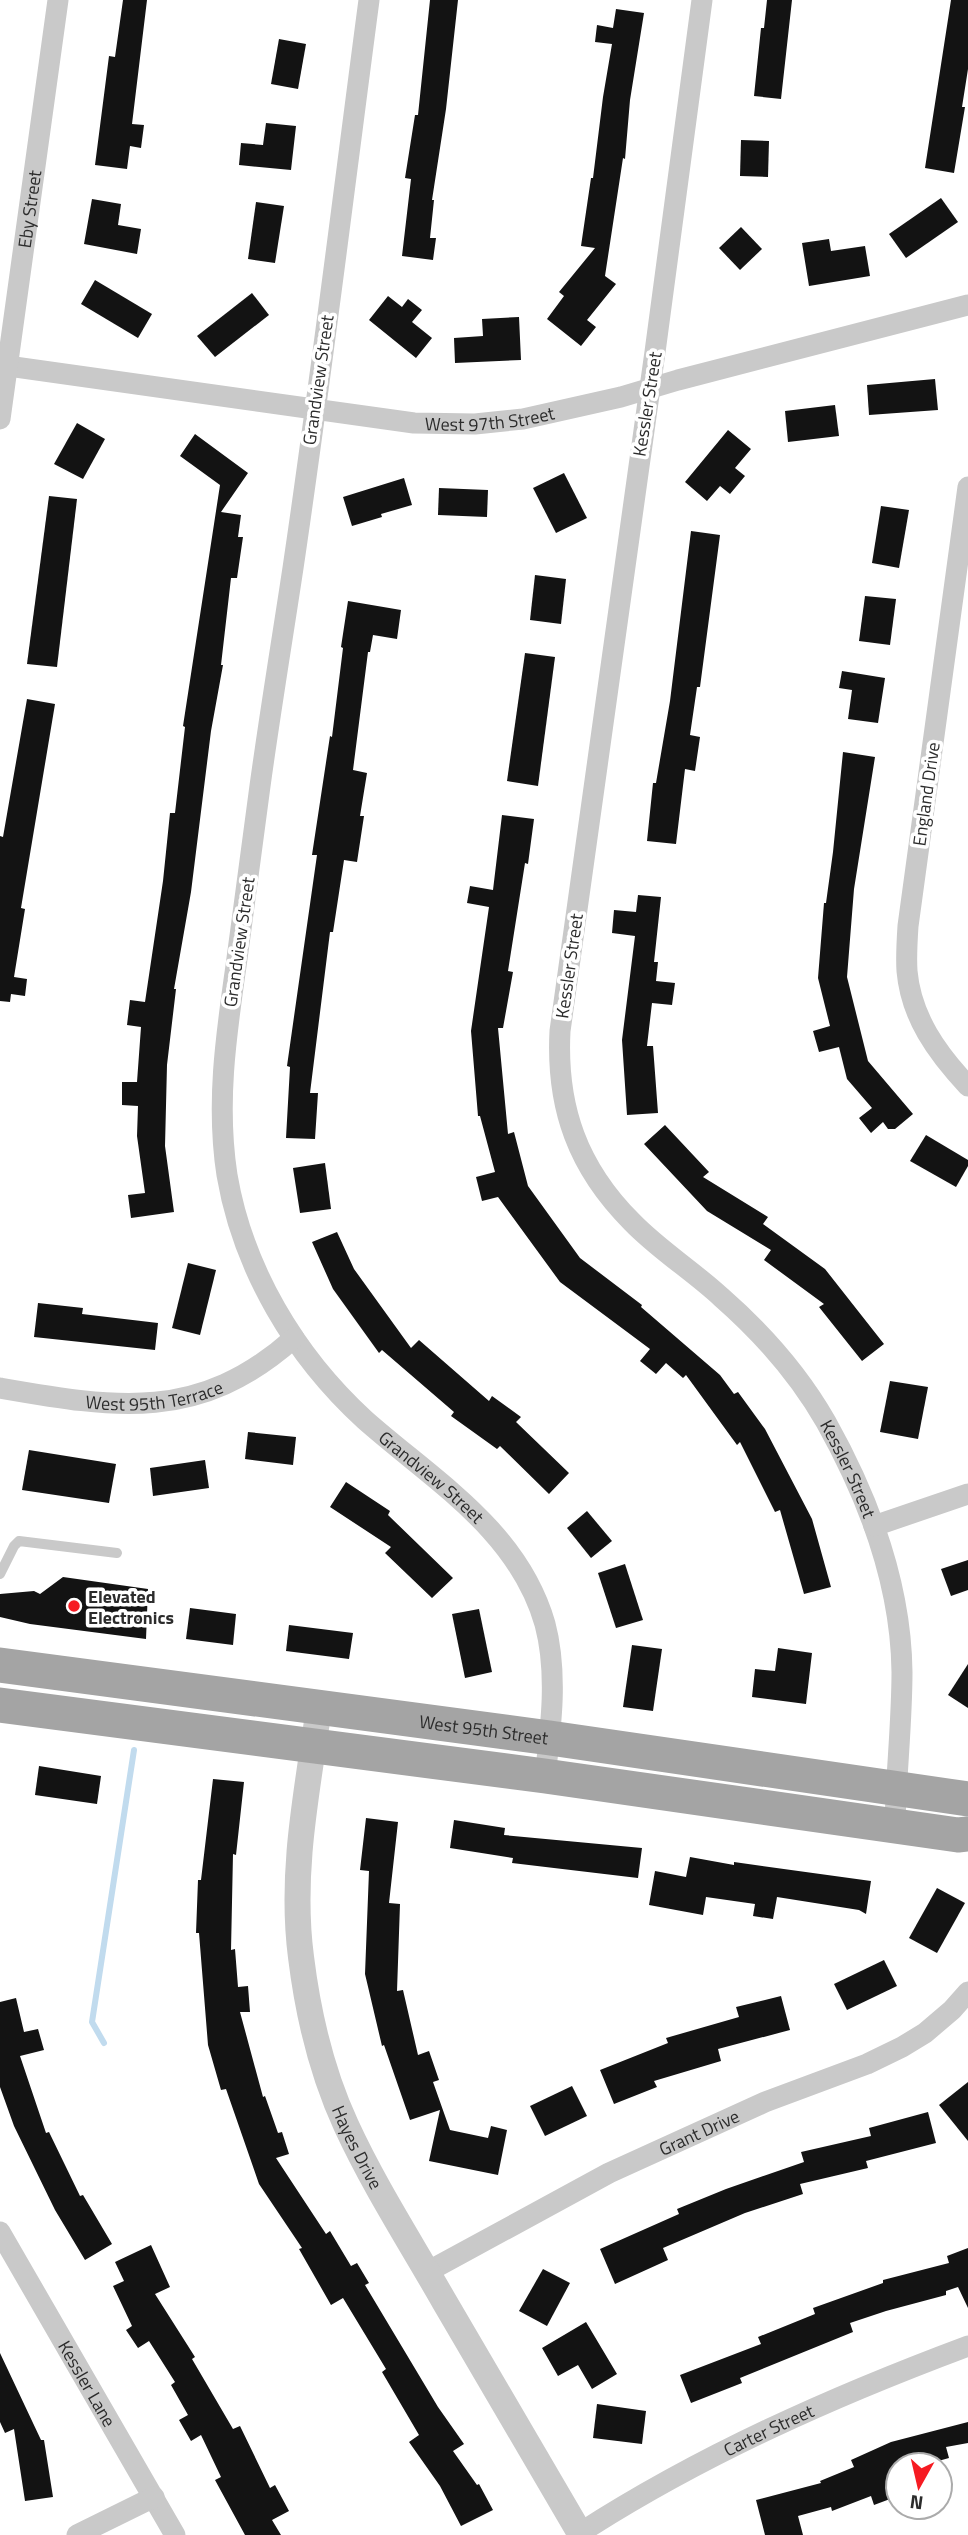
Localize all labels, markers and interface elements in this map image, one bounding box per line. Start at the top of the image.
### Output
street label: Eby Street [10,168,48,250]
street label: Grandview Street [296,312,341,447]
street label: Kessler Street [625,349,669,458]
street label: West 97th Street [425,399,558,438]
street label: England Drive [905,740,947,848]
street label: Grandview Street [217,874,262,1009]
street label: Kessler Street [548,911,590,1020]
street label: West 95th Terrace [84,1373,227,1417]
street label: Kessler Street [814,1415,883,1522]
street label: Grandview Street [373,1424,491,1530]
place label: Elevated Electronics [88,1583,174,1631]
marker: Elevated Electronics [66,1598,82,1614]
street label: West 95th Street [418,1707,551,1751]
street label: Hayes Drive [325,2101,390,2194]
street label: Grant Drive [654,2102,744,2162]
street label: Kessler Lane [52,2335,123,2432]
street label: Carter Street [719,2397,819,2463]
north arrow [884,2451,954,2521]
text: N [908,2488,925,2519]

